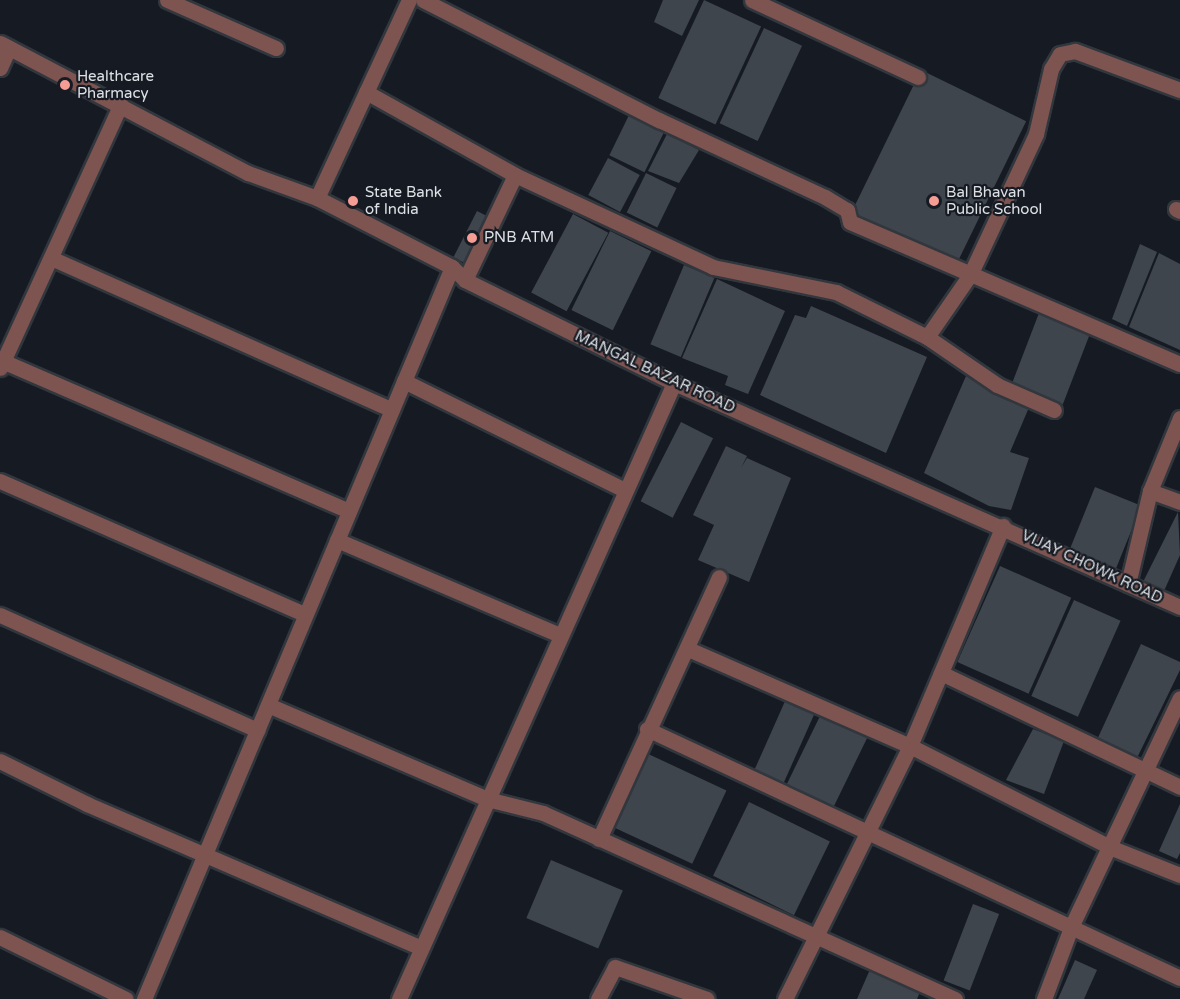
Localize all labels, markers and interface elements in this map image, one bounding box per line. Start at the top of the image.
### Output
place label: Healthcare Pharmacy [77,67,154,102]
marker: Healthcare Pharmacy [58,78,72,92]
place label: State Bank of India [365,183,442,218]
place label: Bal Bhavan Public School [946,183,1042,218]
marker: State Bank of India [346,194,360,208]
marker: Bal Bhavan Public School [927,194,941,208]
place label: PNB ATM [484,229,554,247]
marker: PNB ATM [465,231,479,245]
street label: MANGAL BAZAR ROAD [572,327,738,417]
street label: VIJAY CHOWK ROAD [1019,526,1165,608]

